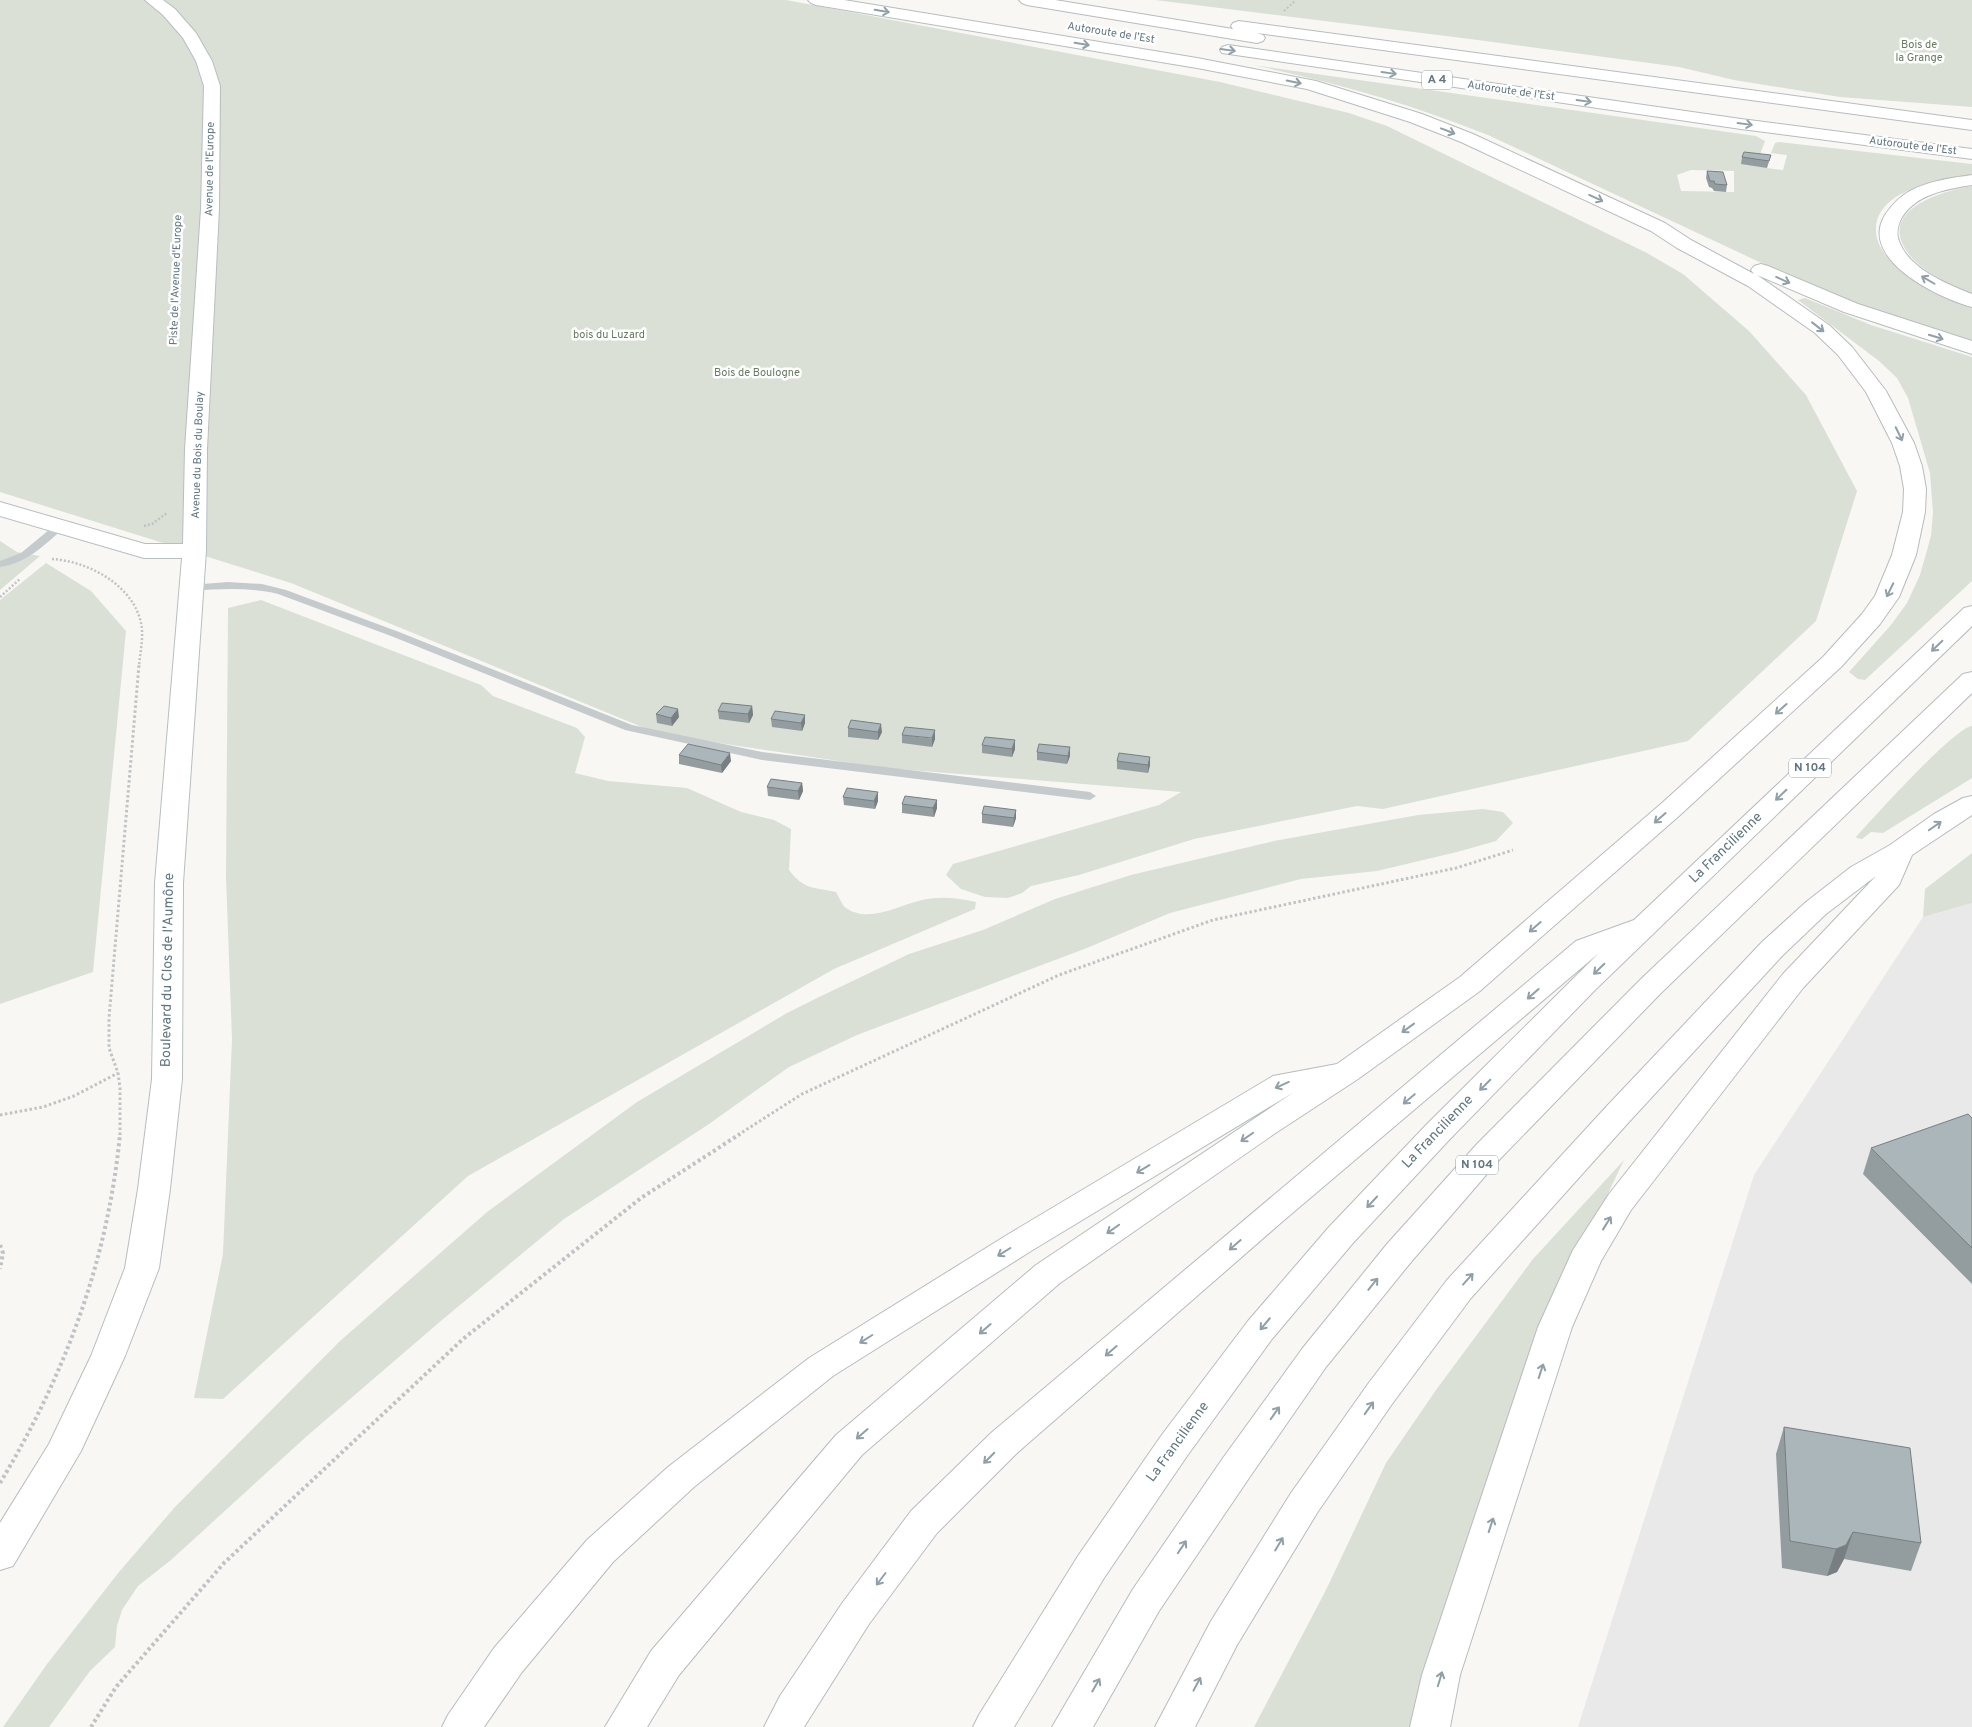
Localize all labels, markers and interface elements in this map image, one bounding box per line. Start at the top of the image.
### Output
one-way arrow [873,7,889,17]
street label: Autoroute de l’Est [1066,19,1156,47]
park label: Bois de la Grange [1895,38,1943,65]
one-way arrow [1074,40,1090,50]
one-way arrow [1220,46,1236,56]
one-way arrow [1381,69,1397,79]
road number: A 4 [1422,70,1452,90]
one-way arrow [1285,78,1301,87]
street label: Autoroute de l’Est [1466,78,1556,104]
one-way arrow [1576,97,1592,107]
one-way arrow [1737,120,1753,130]
street label: Avenue de l'Europe [202,122,218,216]
one-way arrow [1441,127,1456,136]
street label: Autoroute de l’Est [1868,134,1958,158]
one-way arrow [1588,194,1603,204]
street label: Piste de l'Avenue d'Europe [167,215,185,345]
one-way arrow [1922,274,1936,284]
one-way arrow [1775,276,1790,286]
one-way arrow [1811,322,1825,332]
park label: bois du Luzard [573,328,645,342]
one-way arrow [1927,332,1943,342]
park label: Bois de Boulogne [714,366,800,380]
street label: Avenue du Bois du Boulay [189,391,207,519]
one-way arrow [1894,426,1904,441]
one-way arrow [1885,582,1895,597]
one-way arrow [1930,640,1943,652]
one-way arrow [1774,703,1787,715]
road number: N 104 [1789,758,1831,778]
one-way arrow [1775,789,1788,801]
street label: La Francilienne [1686,809,1766,887]
one-way arrow [1654,812,1667,824]
one-way arrow [1928,821,1942,831]
street label: Boulevard du Clos de l'Aumône [158,873,178,1067]
one-way arrow [1529,921,1542,933]
one-way arrow [1594,963,1606,975]
one-way arrow [1526,988,1539,999]
one-way arrow [1401,1023,1415,1033]
one-way arrow [1479,1078,1491,1091]
one-way arrow [1275,1081,1290,1090]
street label: La Francilienne [1399,1092,1477,1172]
one-way arrow [1403,1094,1416,1105]
one-way arrow [1240,1132,1254,1142]
road number: N 104 [1456,1156,1498,1174]
one-way arrow [1136,1164,1151,1174]
one-way arrow [1366,1195,1378,1208]
one-way arrow [1603,1216,1613,1230]
one-way arrow [1107,1224,1121,1234]
one-way arrow [1228,1239,1241,1251]
one-way arrow [997,1248,1011,1258]
one-way arrow [1462,1273,1474,1286]
one-way arrow [1368,1278,1379,1291]
one-way arrow [1260,1317,1271,1330]
one-way arrow [979,1323,992,1334]
one-way arrow [859,1333,873,1344]
one-way arrow [1105,1345,1118,1357]
one-way arrow [1537,1363,1547,1379]
street label: La Francilienne [1143,1398,1213,1486]
one-way arrow [1364,1402,1374,1416]
one-way arrow [1270,1407,1280,1421]
one-way arrow [855,1429,868,1440]
one-way arrow [983,1452,995,1464]
one-way arrow [1487,1518,1496,1534]
one-way arrow [1275,1537,1285,1551]
one-way arrow [1177,1540,1187,1554]
one-way arrow [876,1572,886,1586]
one-way arrow [1436,1672,1446,1688]
one-way arrow [1193,1677,1203,1692]
one-way arrow [1092,1678,1102,1692]

